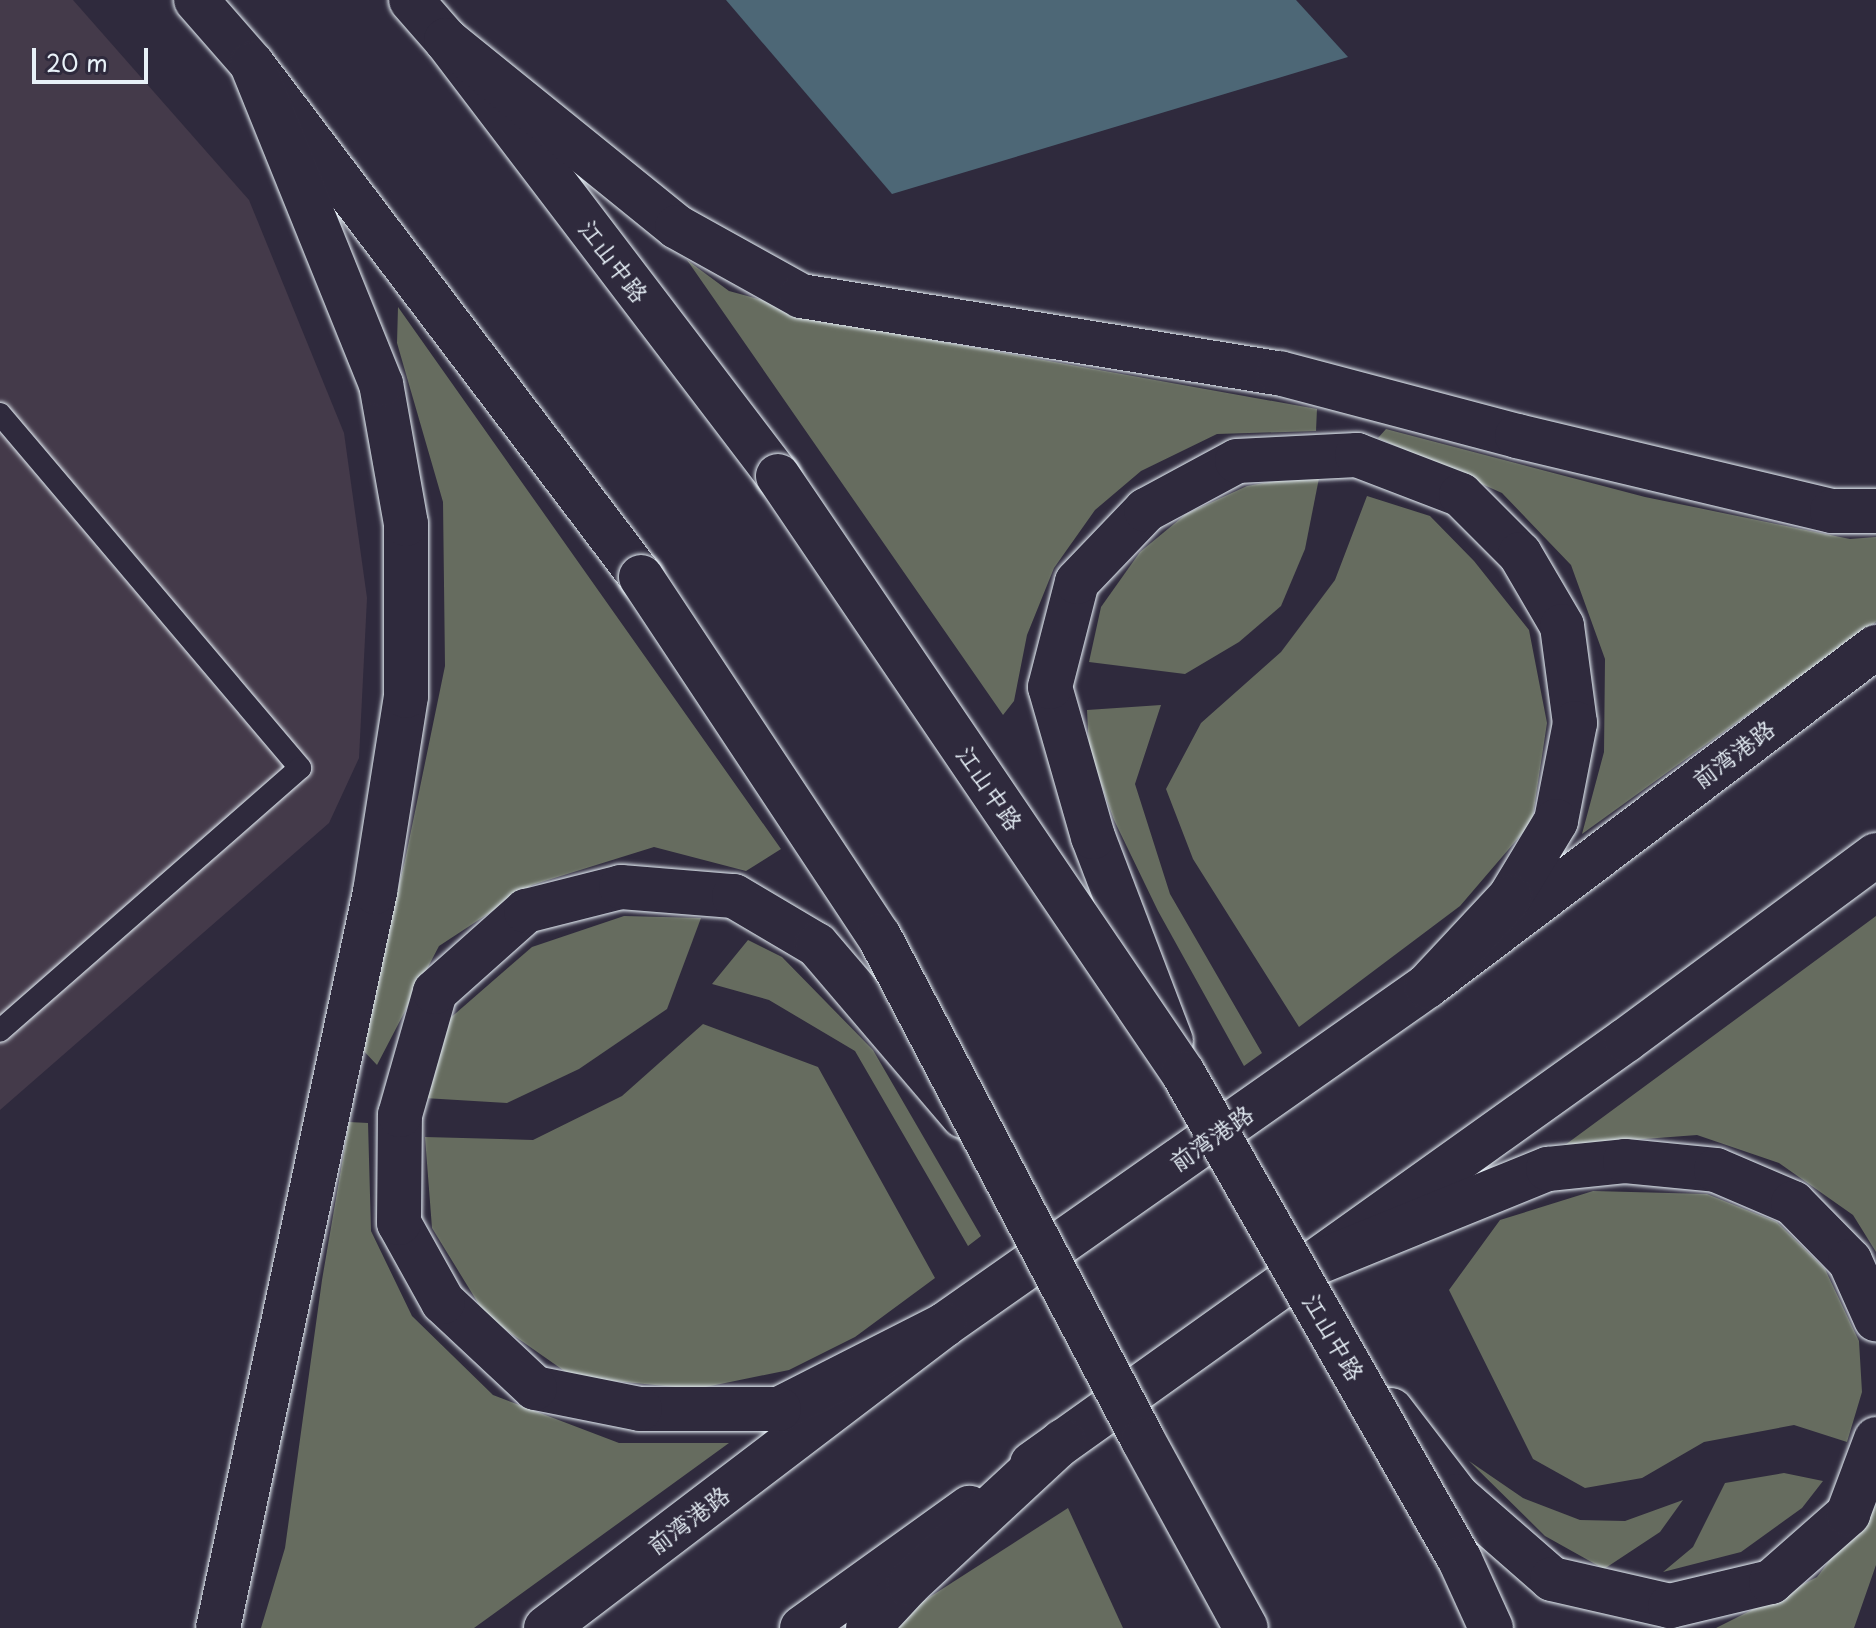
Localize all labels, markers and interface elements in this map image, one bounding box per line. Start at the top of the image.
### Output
scale bar [36,32,152,82]
text: 20 m [46,44,108,80]
street label: 江山中路 [574,214,654,308]
street label: 前湾港路 [1686,714,1780,794]
street label: 江山中路 [951,740,1029,836]
street label: 前湾港路 [1163,1099,1259,1177]
street label: 江山中路 [1298,1288,1370,1386]
street label: 前湾港路 [641,1480,735,1560]

